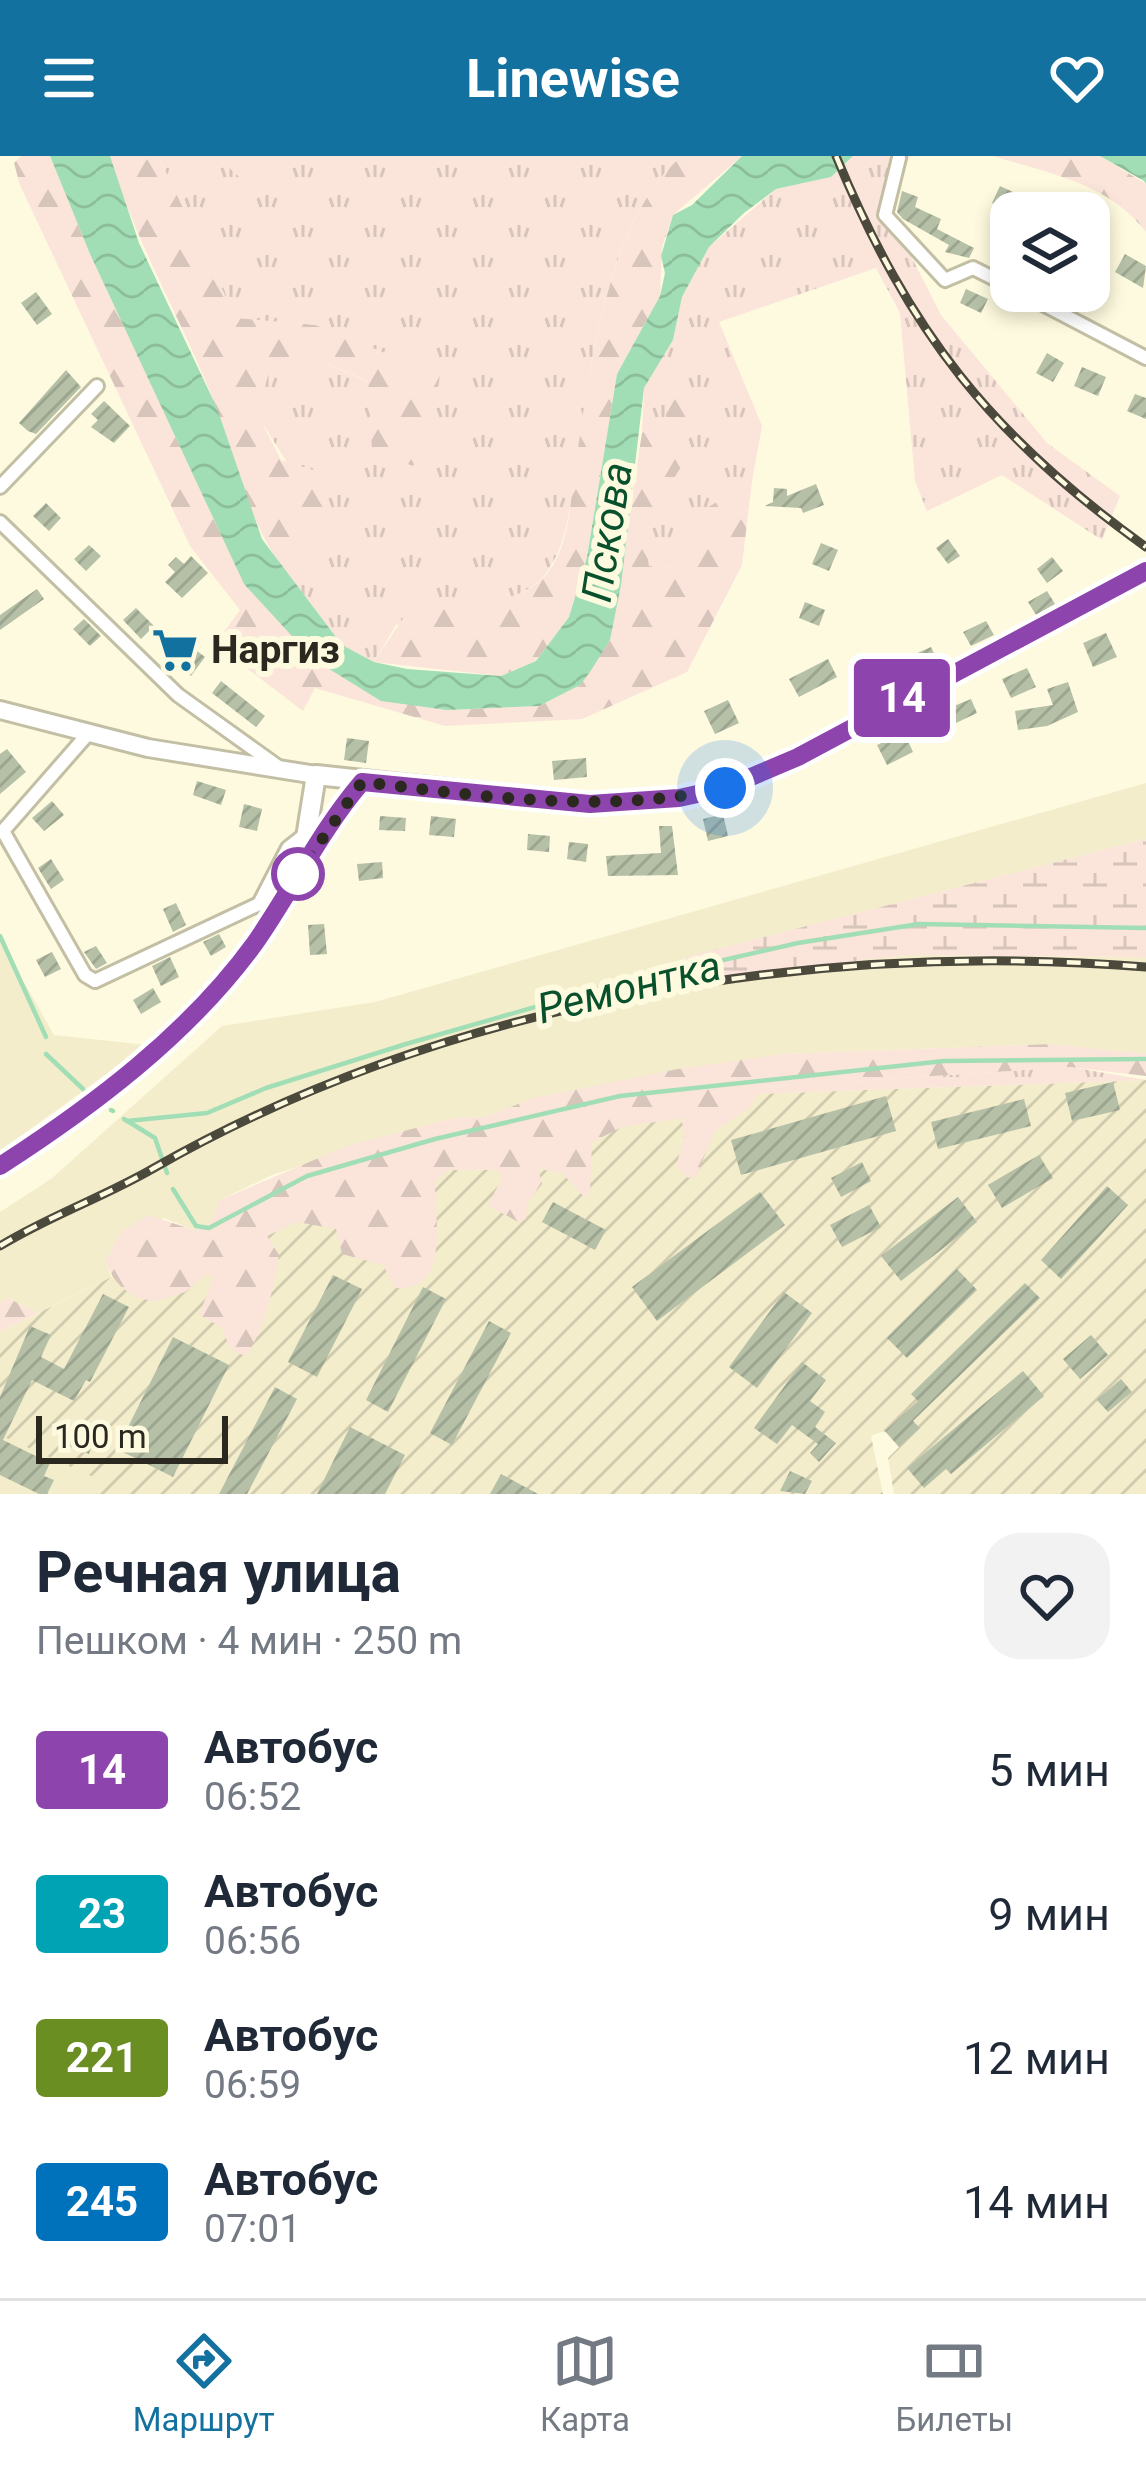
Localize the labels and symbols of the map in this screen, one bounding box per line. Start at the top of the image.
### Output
water label: Пскова [572,459,642,605]
supermarket icon: Наргиз [150,625,200,675]
place label: Наргиз [211,627,340,673]
line badge: 14 [848,659,956,737]
your location [695,758,755,818]
unlabelled marker [273,849,323,899]
water label: Ремонтка [532,941,726,1033]
scale bar [36,1410,228,1463]

